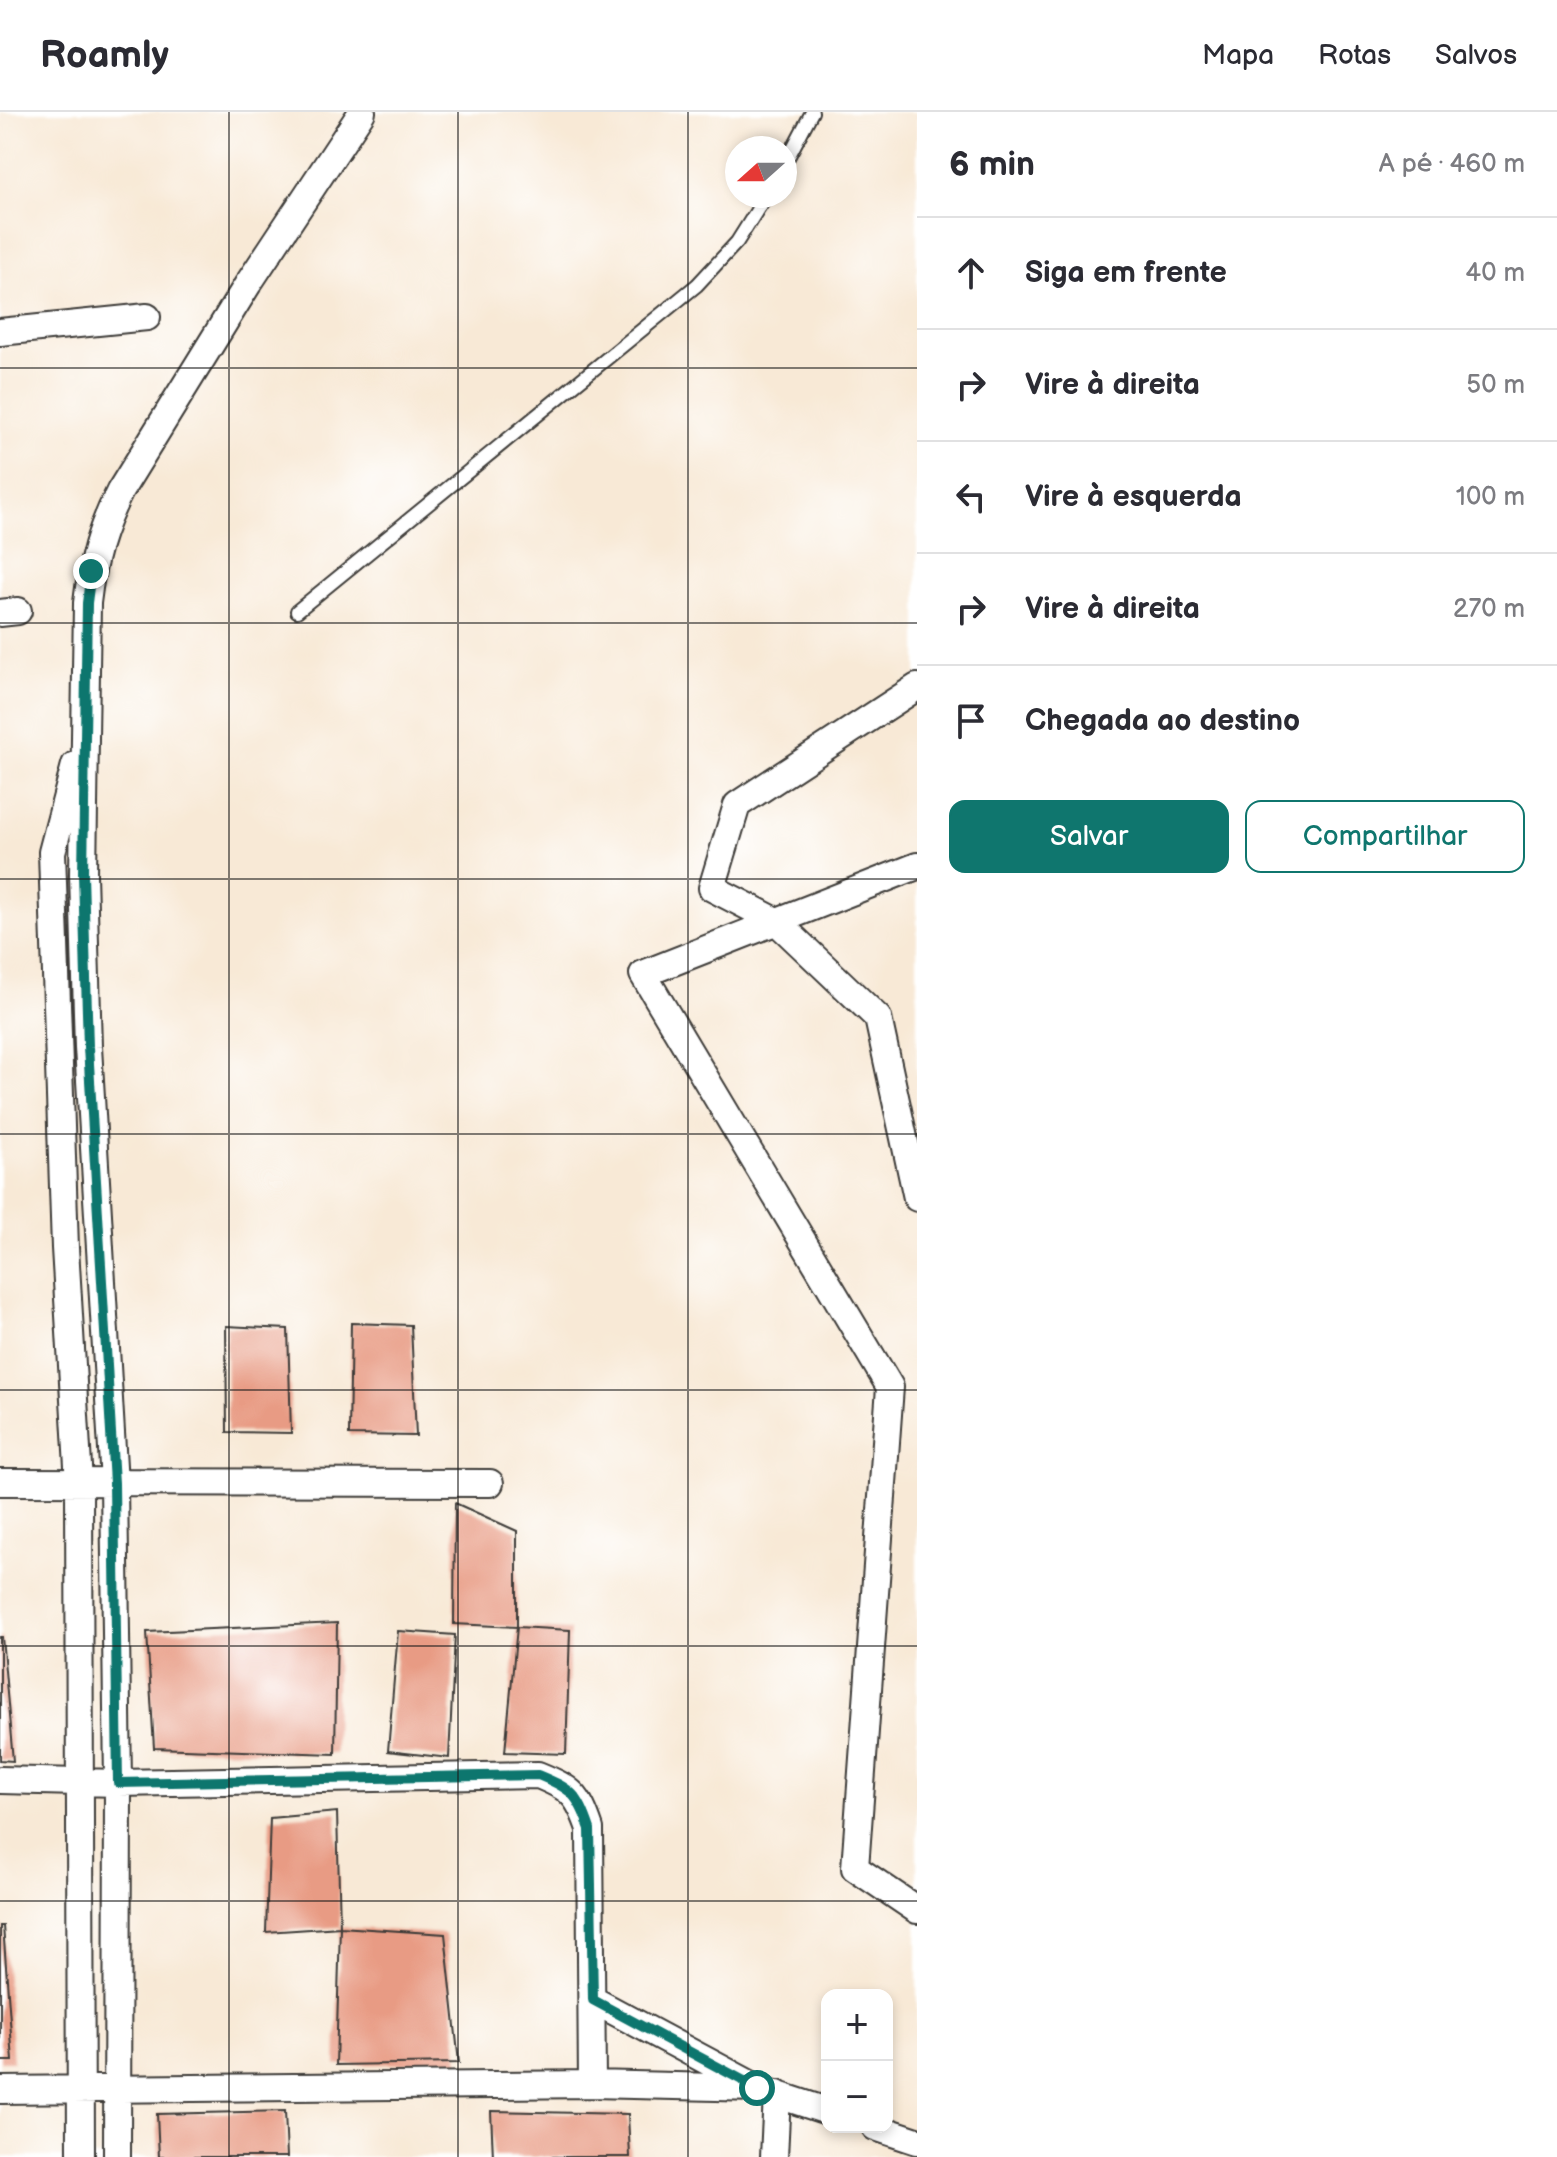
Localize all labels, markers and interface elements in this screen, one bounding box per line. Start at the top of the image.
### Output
text: Roamly [40,33,169,78]
text: Mapa [1202,39,1274,72]
text: Rotas [1318,39,1391,72]
text: Salvos [1435,39,1517,72]
north arrow [725,136,797,208]
text: 6 min [949,144,1035,185]
text: A pé · 460 m [1379,149,1525,180]
icon: ahead [949,251,993,295]
text: Siga em frente [1025,255,1227,291]
text: 40 m [1465,258,1525,289]
icon: right [949,363,993,407]
text: Vire à direita [1025,367,1200,403]
text: 50 m [1466,370,1525,401]
icon: left [949,475,993,519]
text: Vire à esquerda [1025,479,1242,515]
text: 100 m [1456,482,1525,513]
route end [73,553,109,589]
icon: right [949,587,993,631]
text: Vire à direita [1025,591,1200,627]
text: 270 m [1453,594,1525,625]
icon: arrive [949,699,993,743]
text: Chegada ao destino [1025,703,1300,739]
button: Salvar [949,800,1229,873]
button: Compartilhar [1245,800,1525,873]
map controls [821,1989,893,2133]
button: + [821,1989,893,2061]
button: − [821,2061,893,2133]
route start [739,2070,775,2106]

